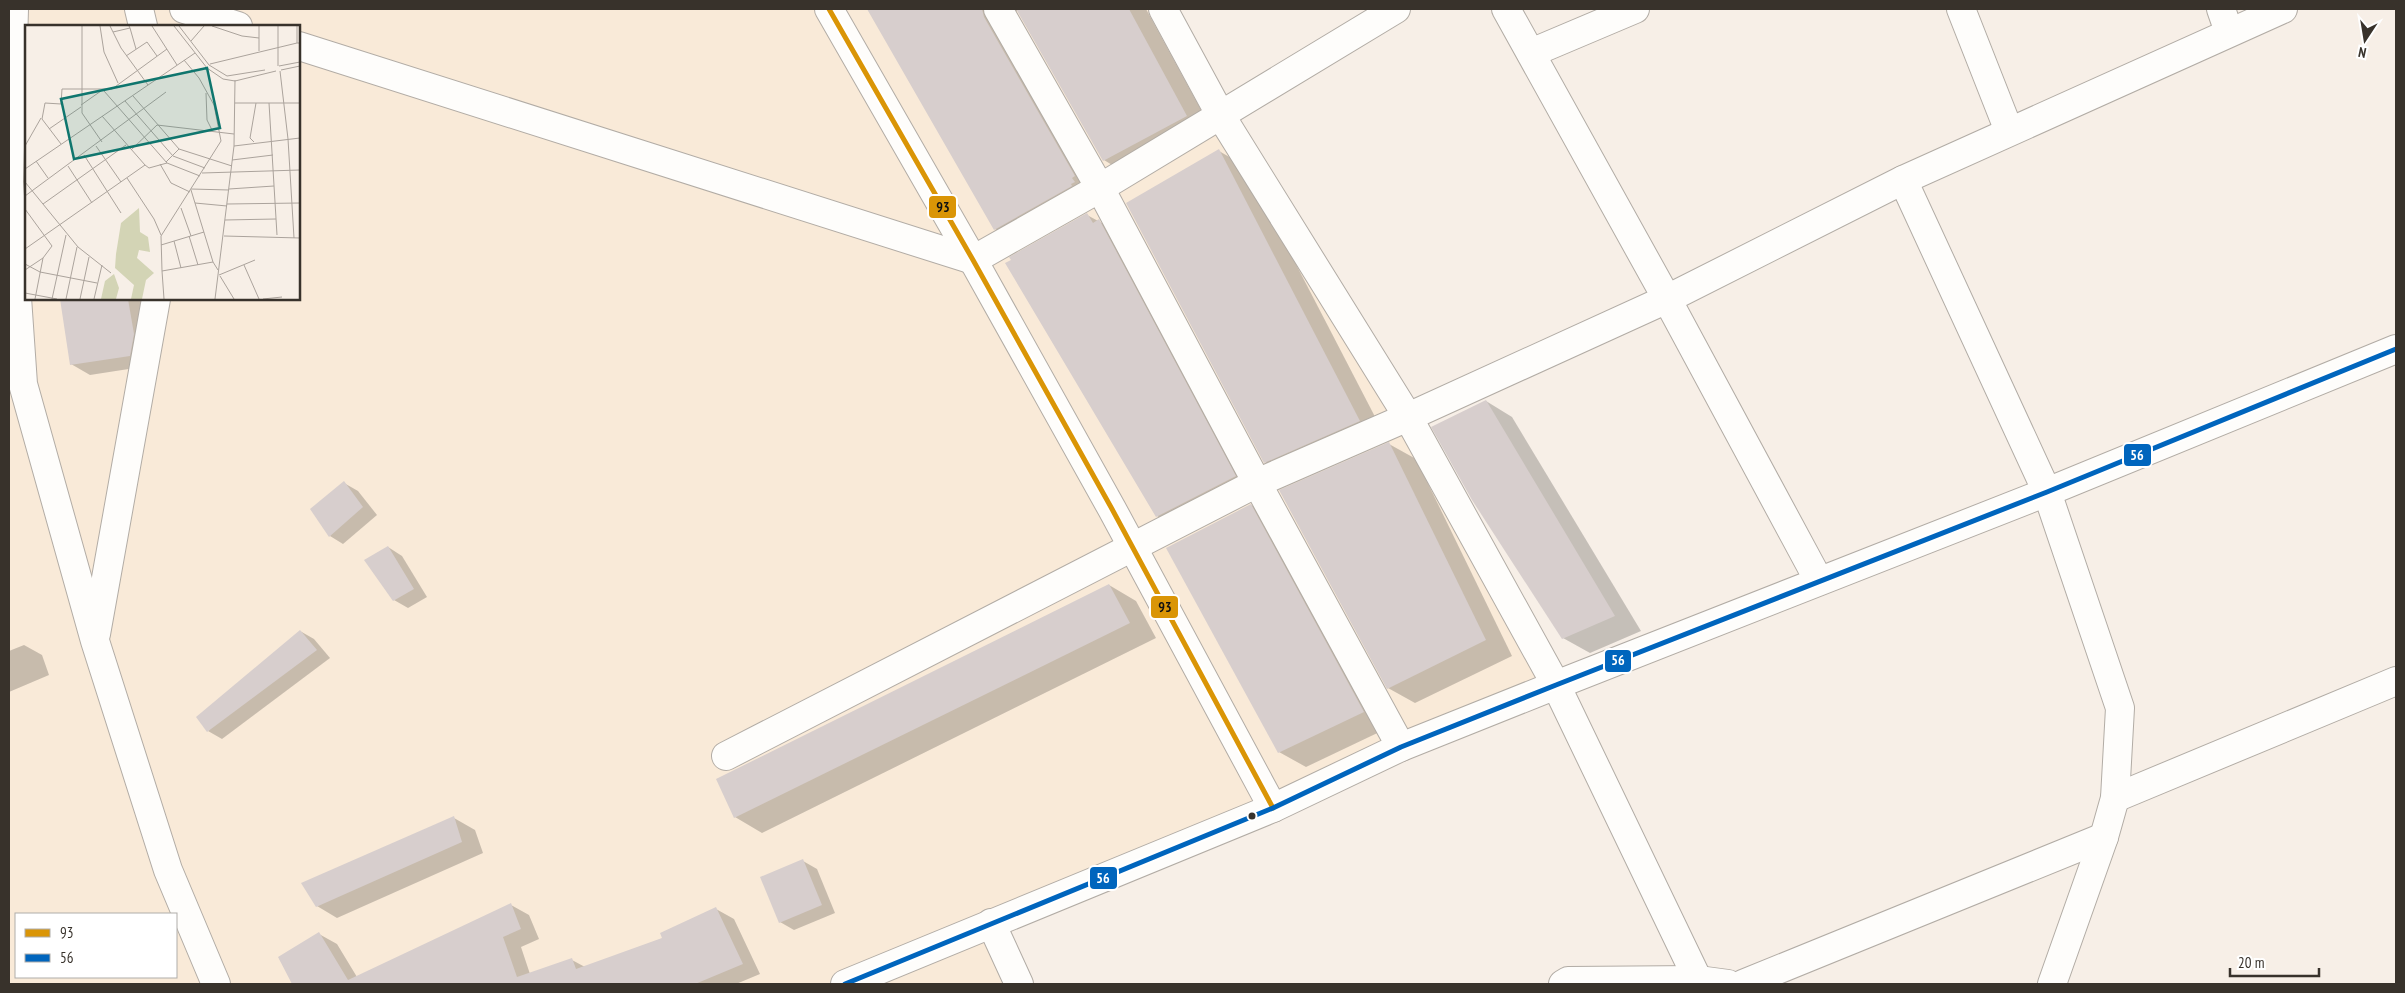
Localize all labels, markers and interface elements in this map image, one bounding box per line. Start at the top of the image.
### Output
north arrow [2340,15,2390,65]
inset map [25,25,300,300]
text: N [2357,43,2368,62]
line badge: 93 [928,195,957,219]
text: 93 [936,198,950,216]
line badge: 56 [2123,443,2152,467]
text: 56 [2130,446,2144,464]
line badge: 93 [1150,595,1179,619]
text: 93 [1158,598,1172,616]
line badge: 56 [1604,649,1632,673]
text: 56 [1611,651,1625,669]
unlabelled marker [1247,811,1257,821]
line badge: 56 [1089,866,1118,890]
text: 56 [1096,869,1110,887]
legend [15,913,178,978]
text: 93 [60,923,74,942]
scale bar [2230,946,2319,978]
text: 56 [60,948,74,967]
text: 20 m [2238,953,2264,972]

